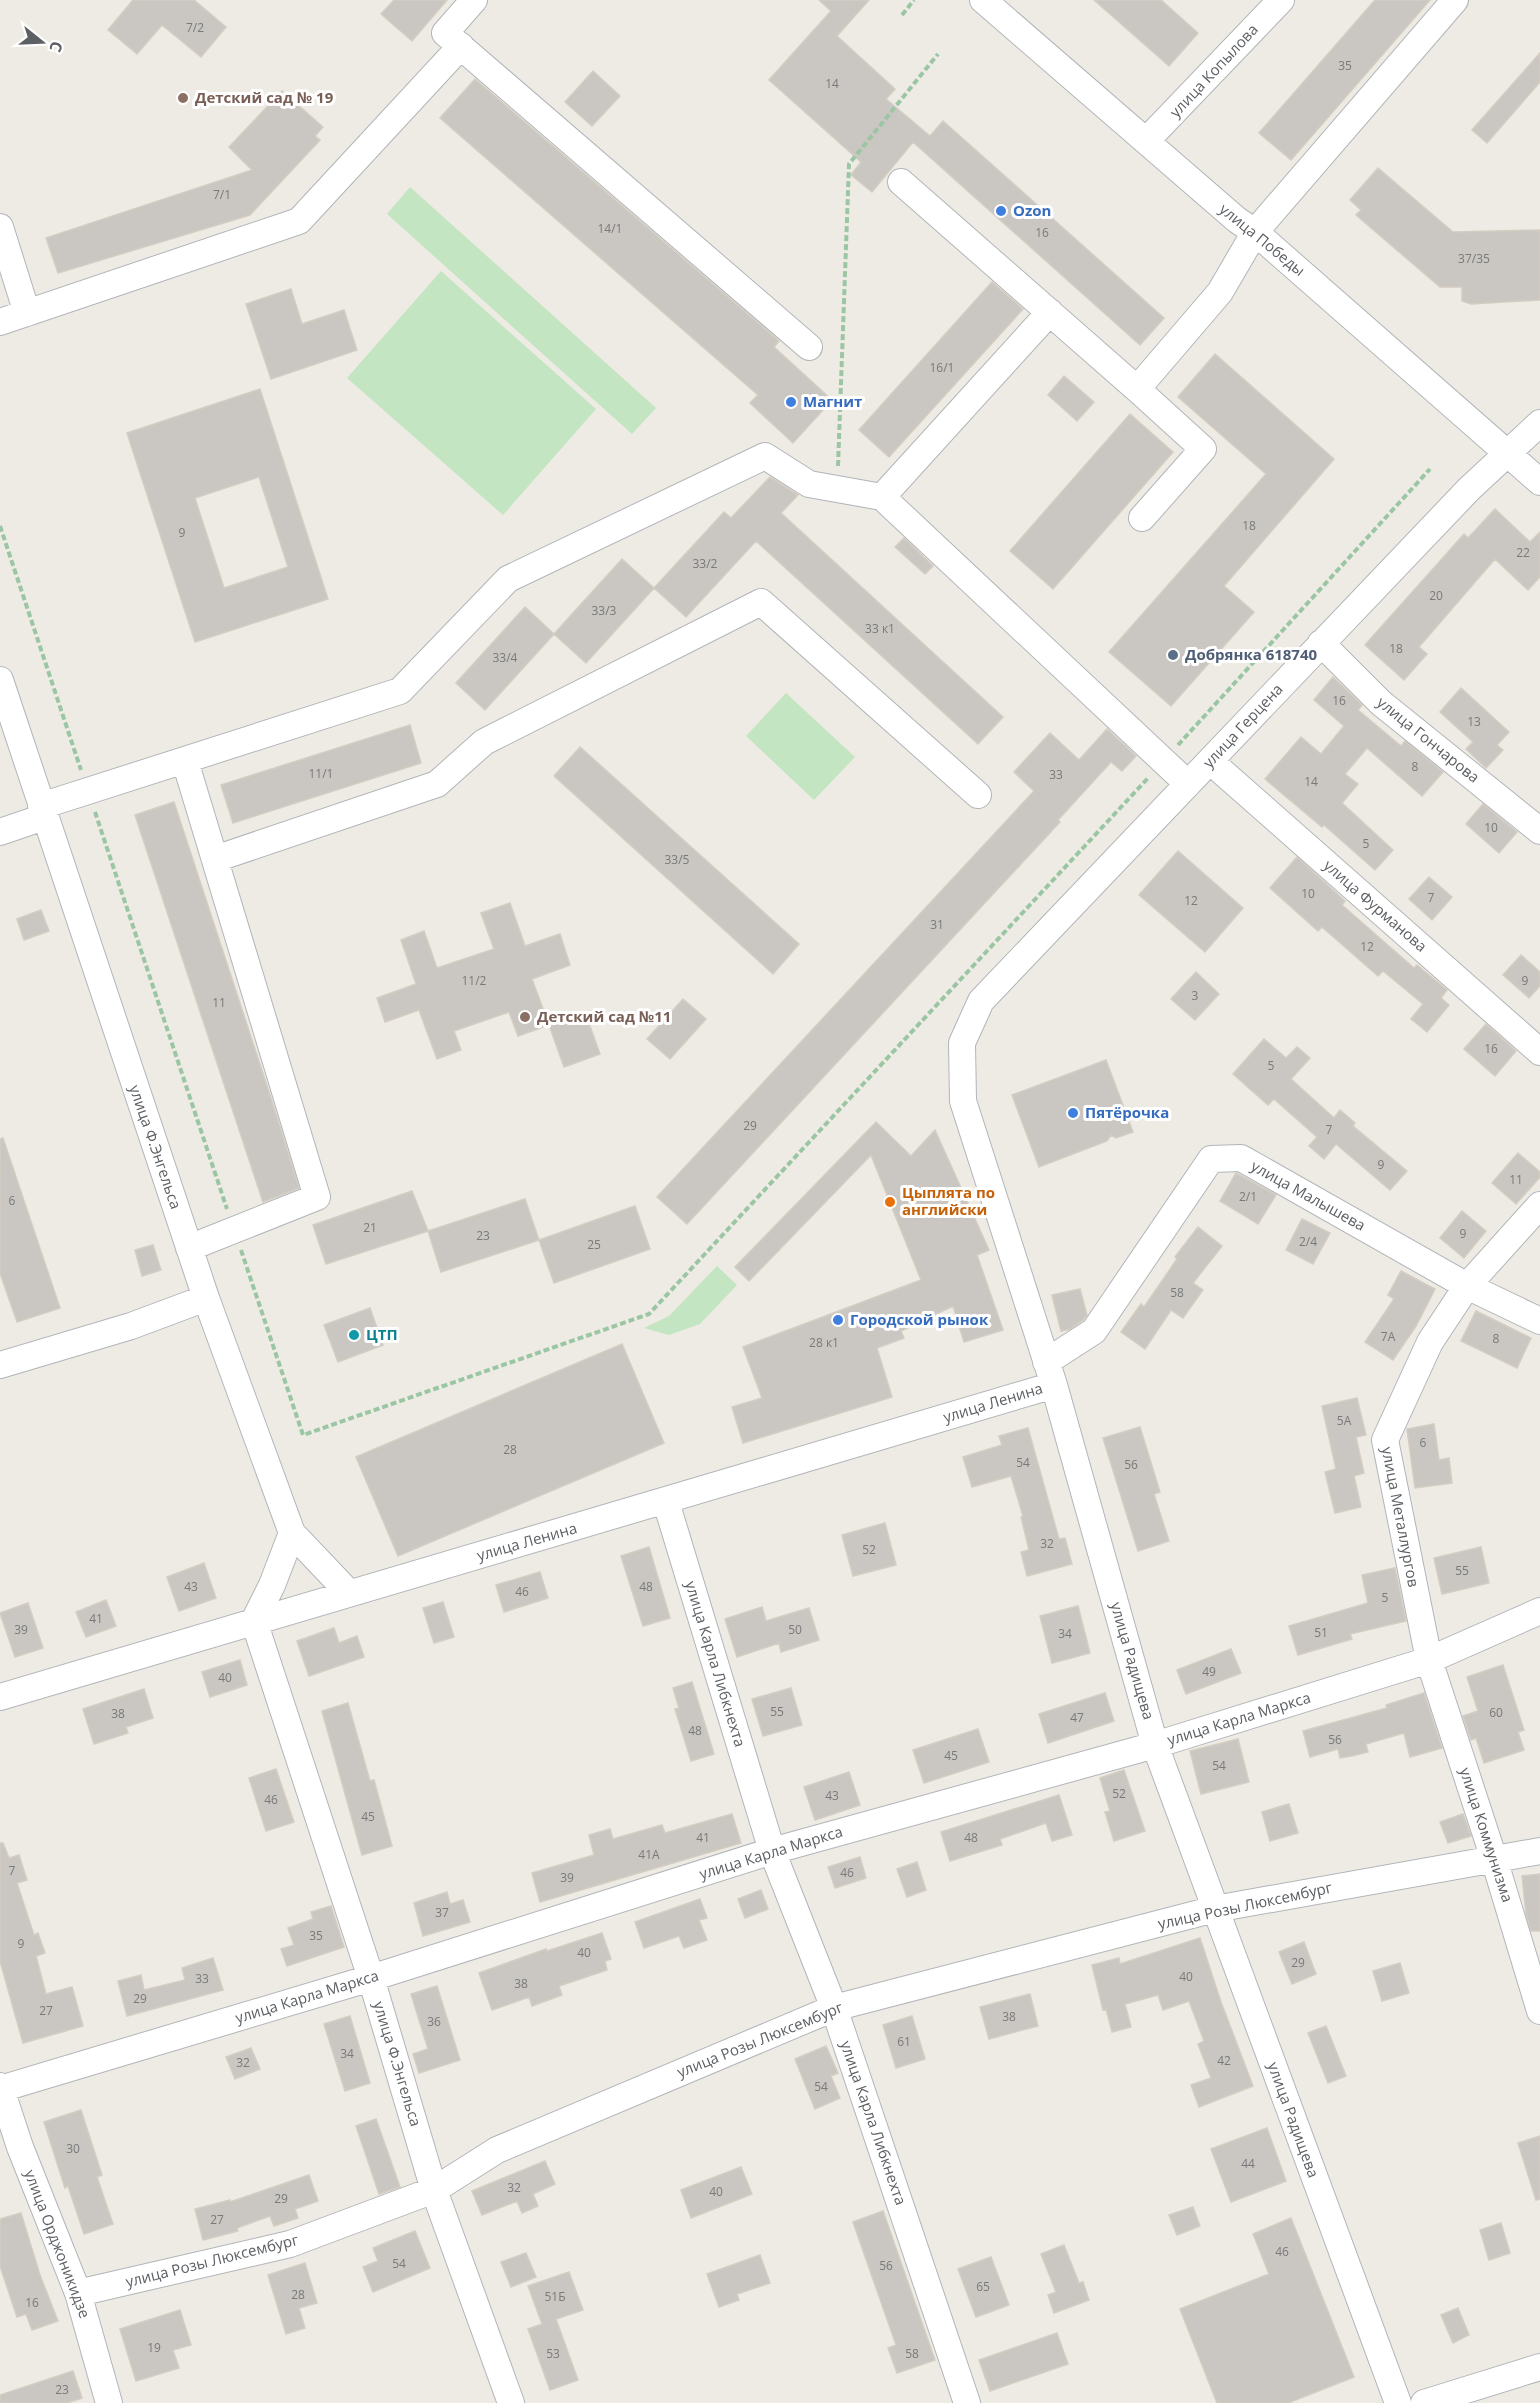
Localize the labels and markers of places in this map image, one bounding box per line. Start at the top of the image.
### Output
place label: Детский сад № 19 [195,87,334,107]
marker: Детский сад № 19 [176,91,190,105]
place label: Ozon [1013,200,1051,220]
marker: Ozon [994,204,1008,218]
place label: Магнит [803,391,862,411]
marker: Магнит [784,395,798,409]
place label: Добрянка 618740 [1185,644,1318,664]
marker: Добрянка 618740 [1166,648,1180,662]
place label: Детский сад №11 [537,1006,671,1026]
marker: Детский сад №11 [518,1010,532,1024]
place label: Пятёрочка [1085,1102,1169,1122]
marker: Пятёрочка [1066,1106,1080,1120]
place label: Цыплята по английски [902,1182,995,1219]
marker: Цыплята по английски [883,1195,897,1209]
place label: Городской рынок [850,1309,989,1329]
marker: Городской рынок [831,1313,845,1327]
place label: ЦТП [366,1324,398,1344]
marker: ЦТП [347,1328,361,1342]

